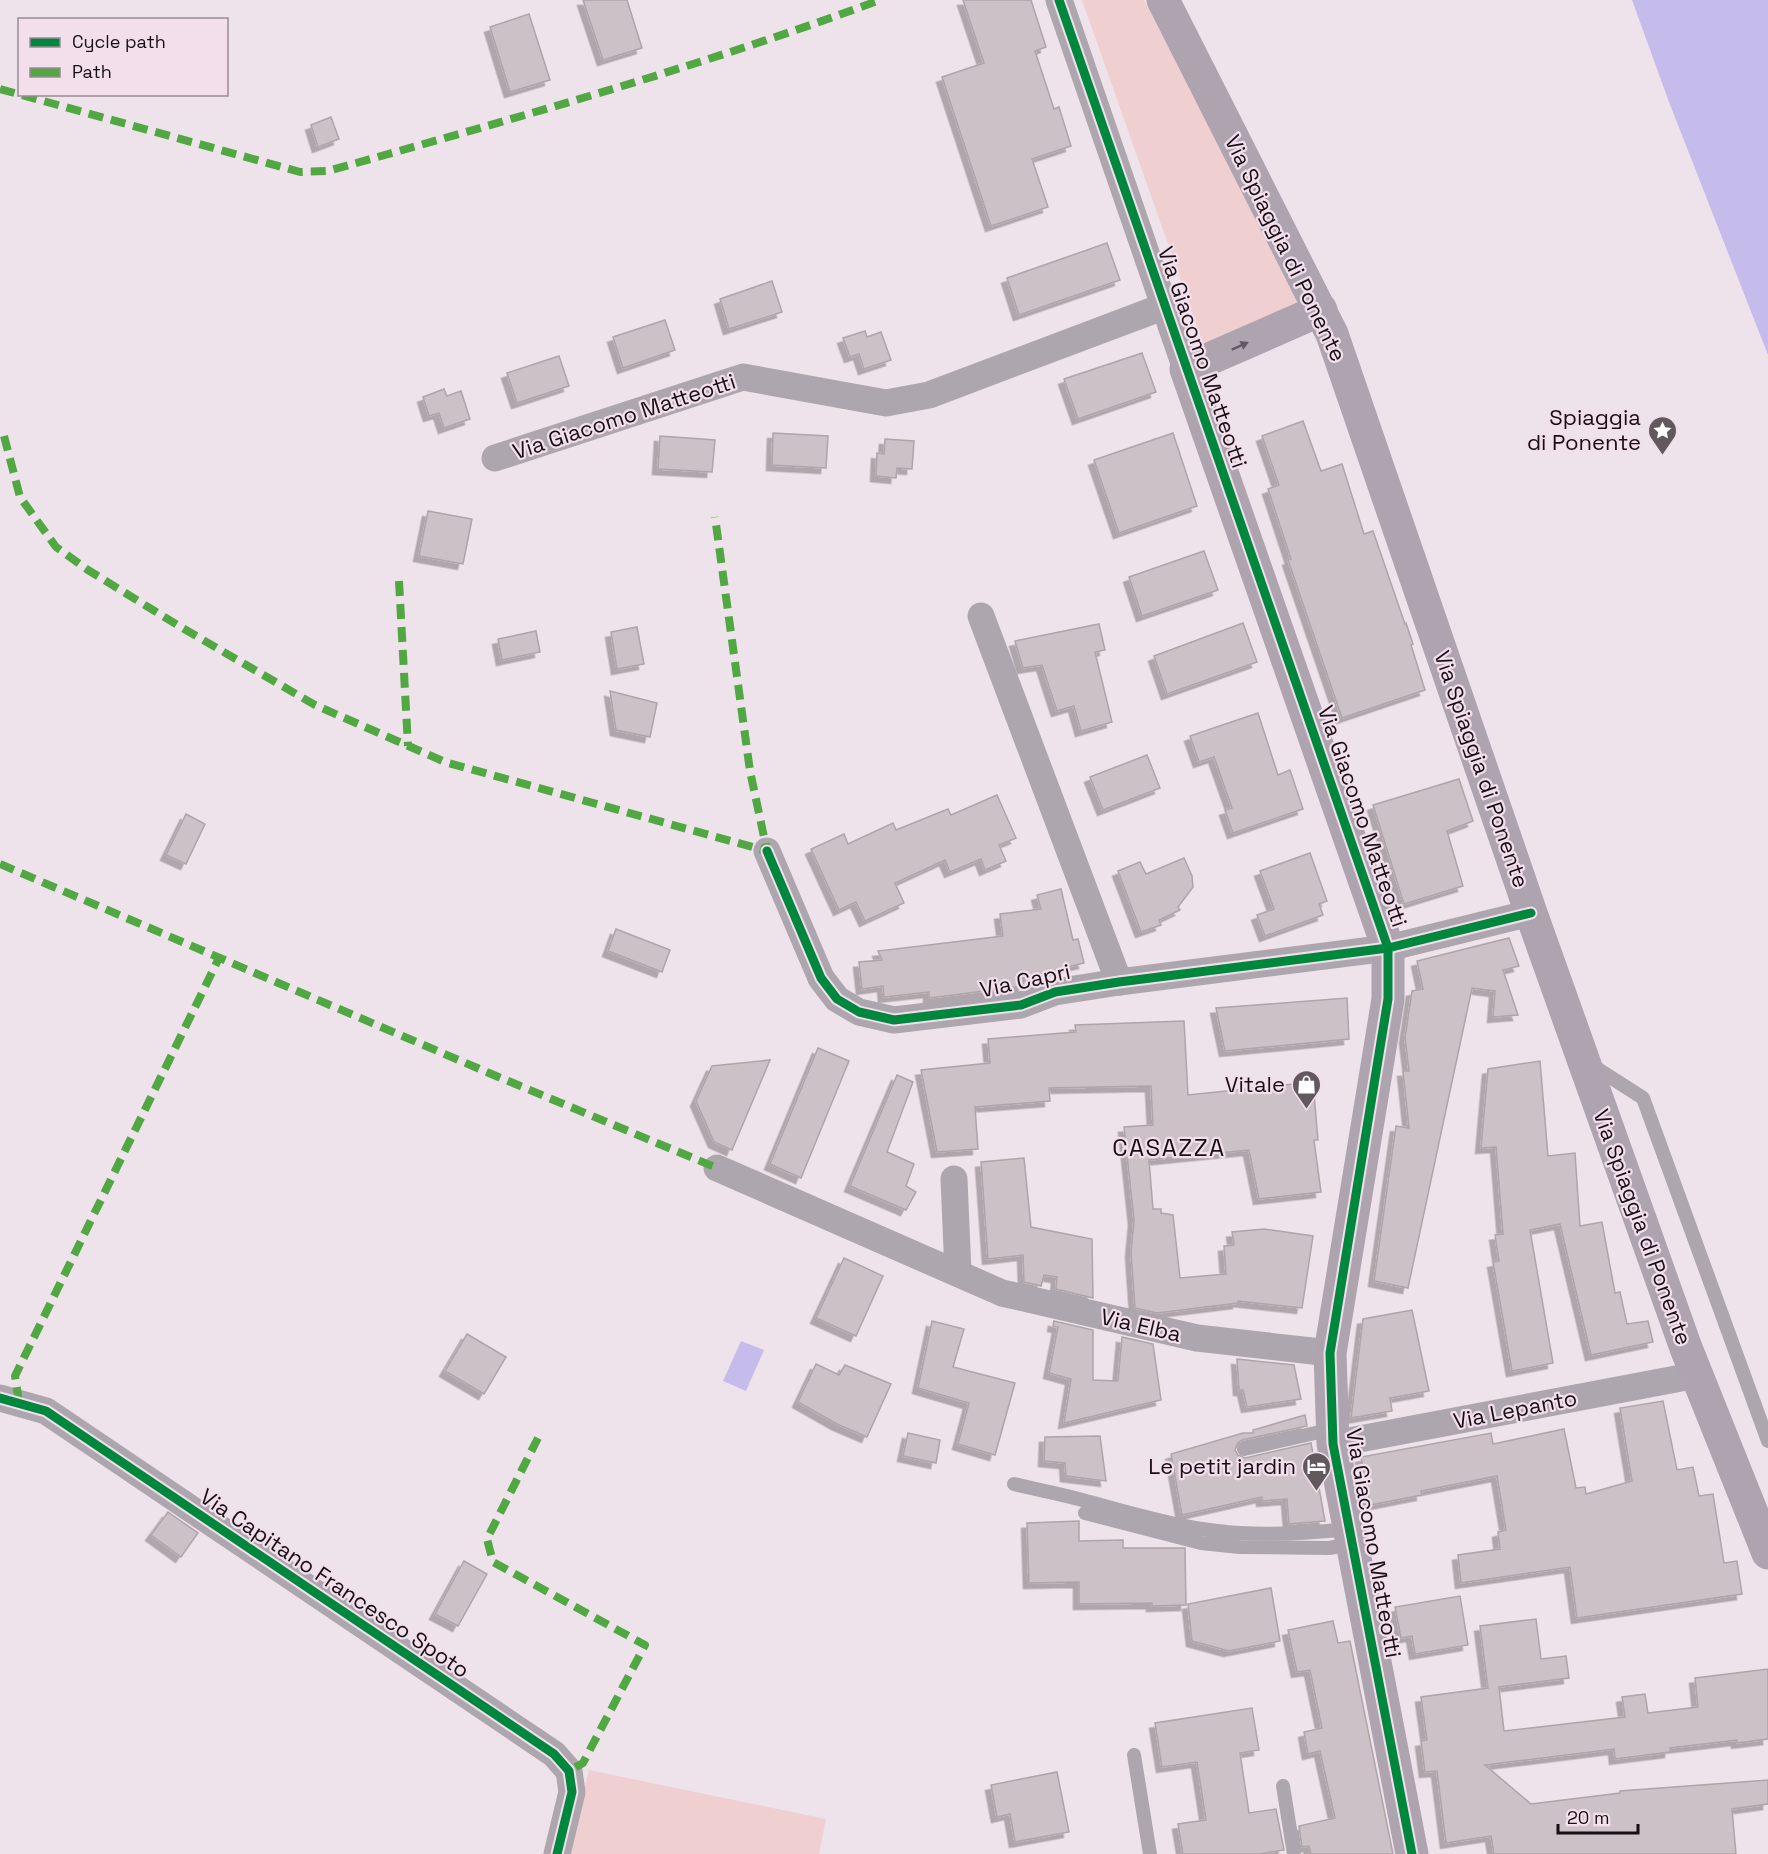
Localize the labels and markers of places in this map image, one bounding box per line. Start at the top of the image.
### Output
place label: Spiaggia di Ponente [1527,403,1641,456]
place icon: Spiaggia di Ponente [1646,414,1678,456]
shop icon: Vitale [1290,1068,1322,1110]
place label: Vitale [1225,1070,1285,1098]
hotel icon: Le petit jardin [1301,1450,1333,1492]
place label: Le petit jardin [1148,1452,1296,1480]

